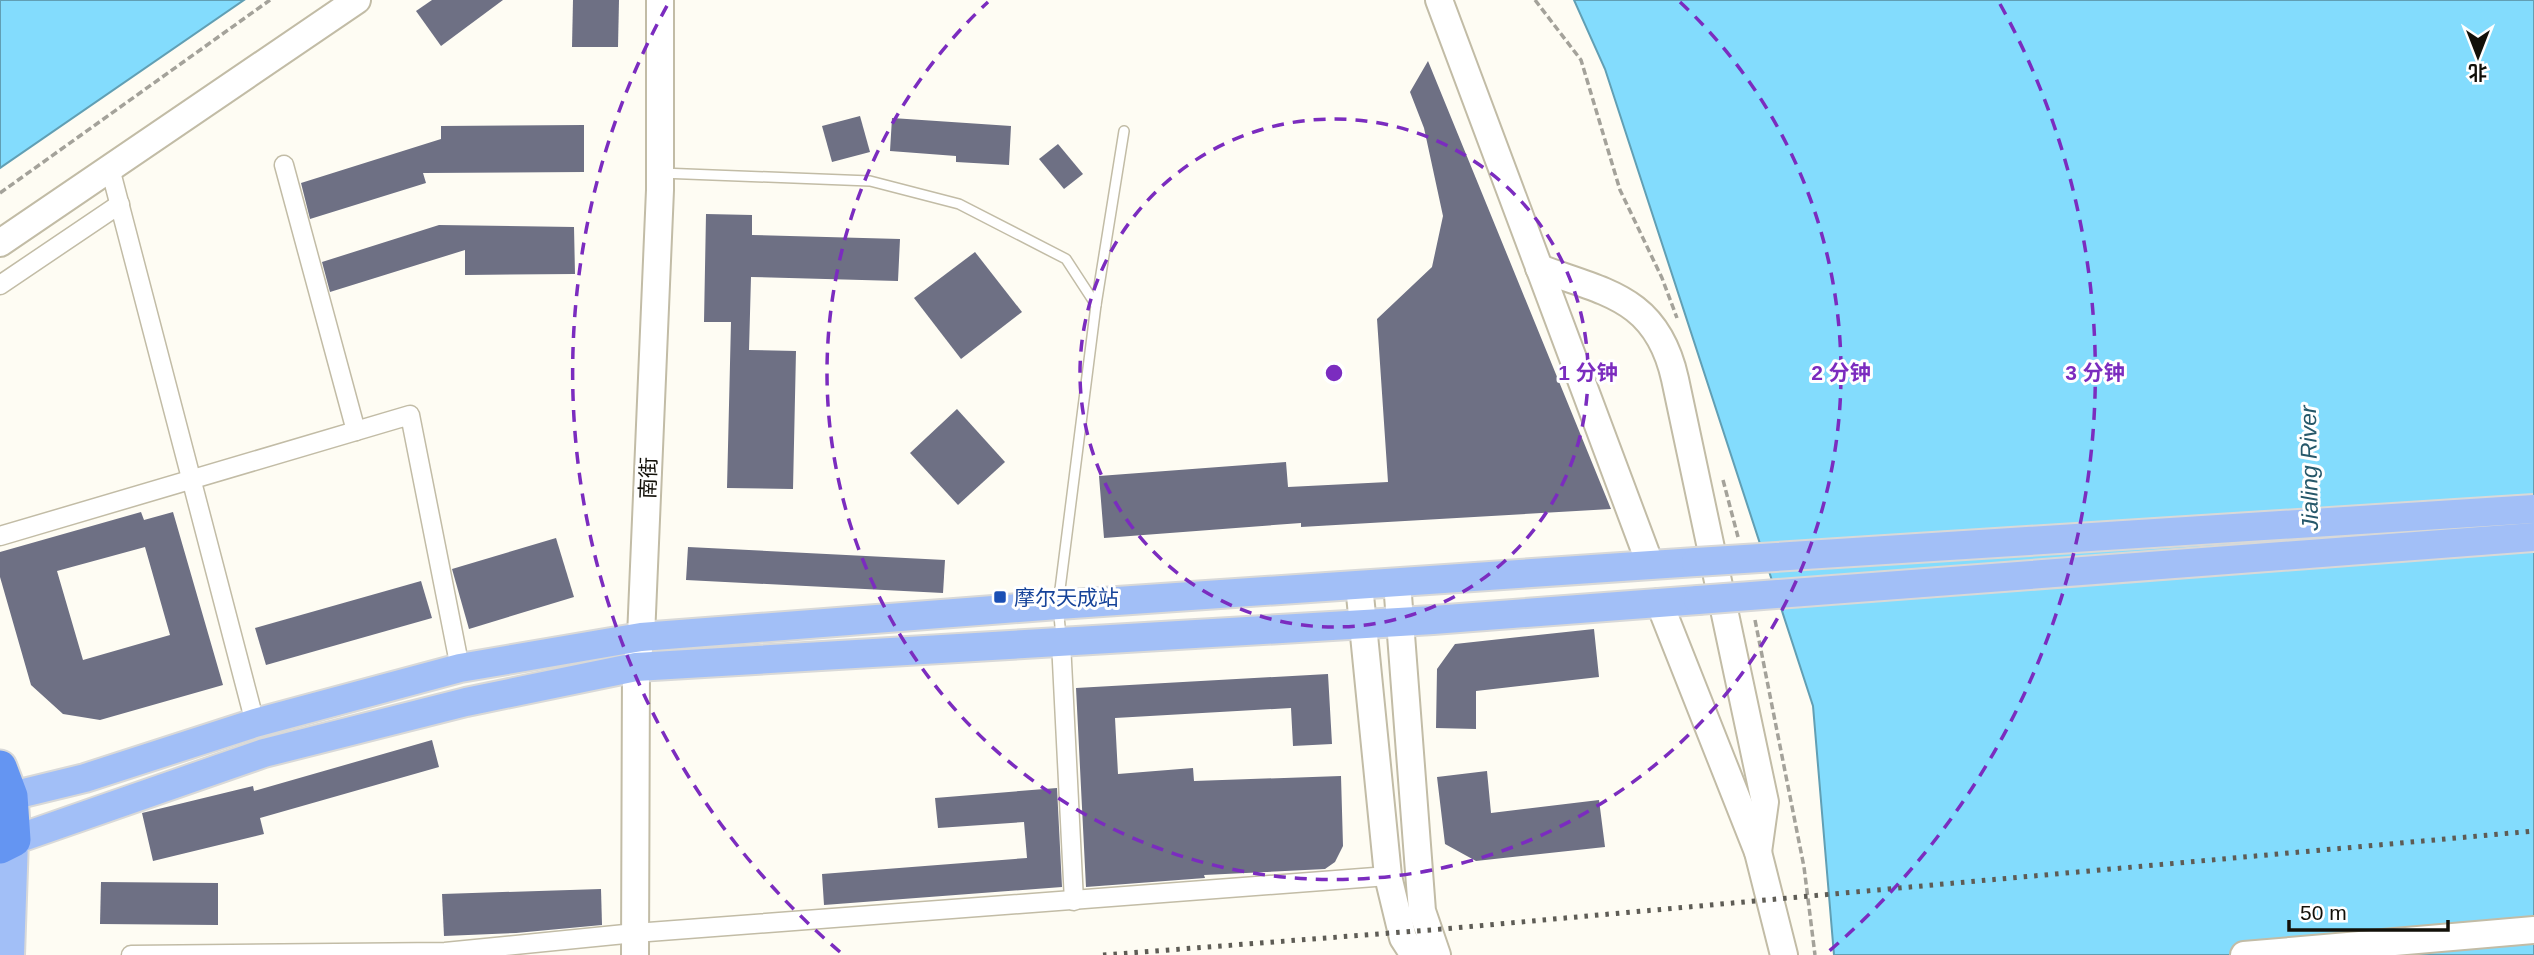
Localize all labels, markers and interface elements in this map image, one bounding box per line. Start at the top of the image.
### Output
north arrow [2443,21,2513,91]
text: 北 [2468,62,2488,83]
centre of rings [1322,361,1346,385]
text: 1 分钟 [1558,361,1618,384]
text: 2 分钟 [1811,361,1871,384]
text: 3 分钟 [2065,361,2125,384]
water label: Jialing River [2295,404,2323,532]
street label: 南街 [636,457,660,499]
place label: 摩尔天成站 [1014,586,1119,609]
marker: 摩尔天成站 [992,589,1008,605]
scale bar [2289,888,2448,932]
text: 50 m [2300,901,2347,924]

